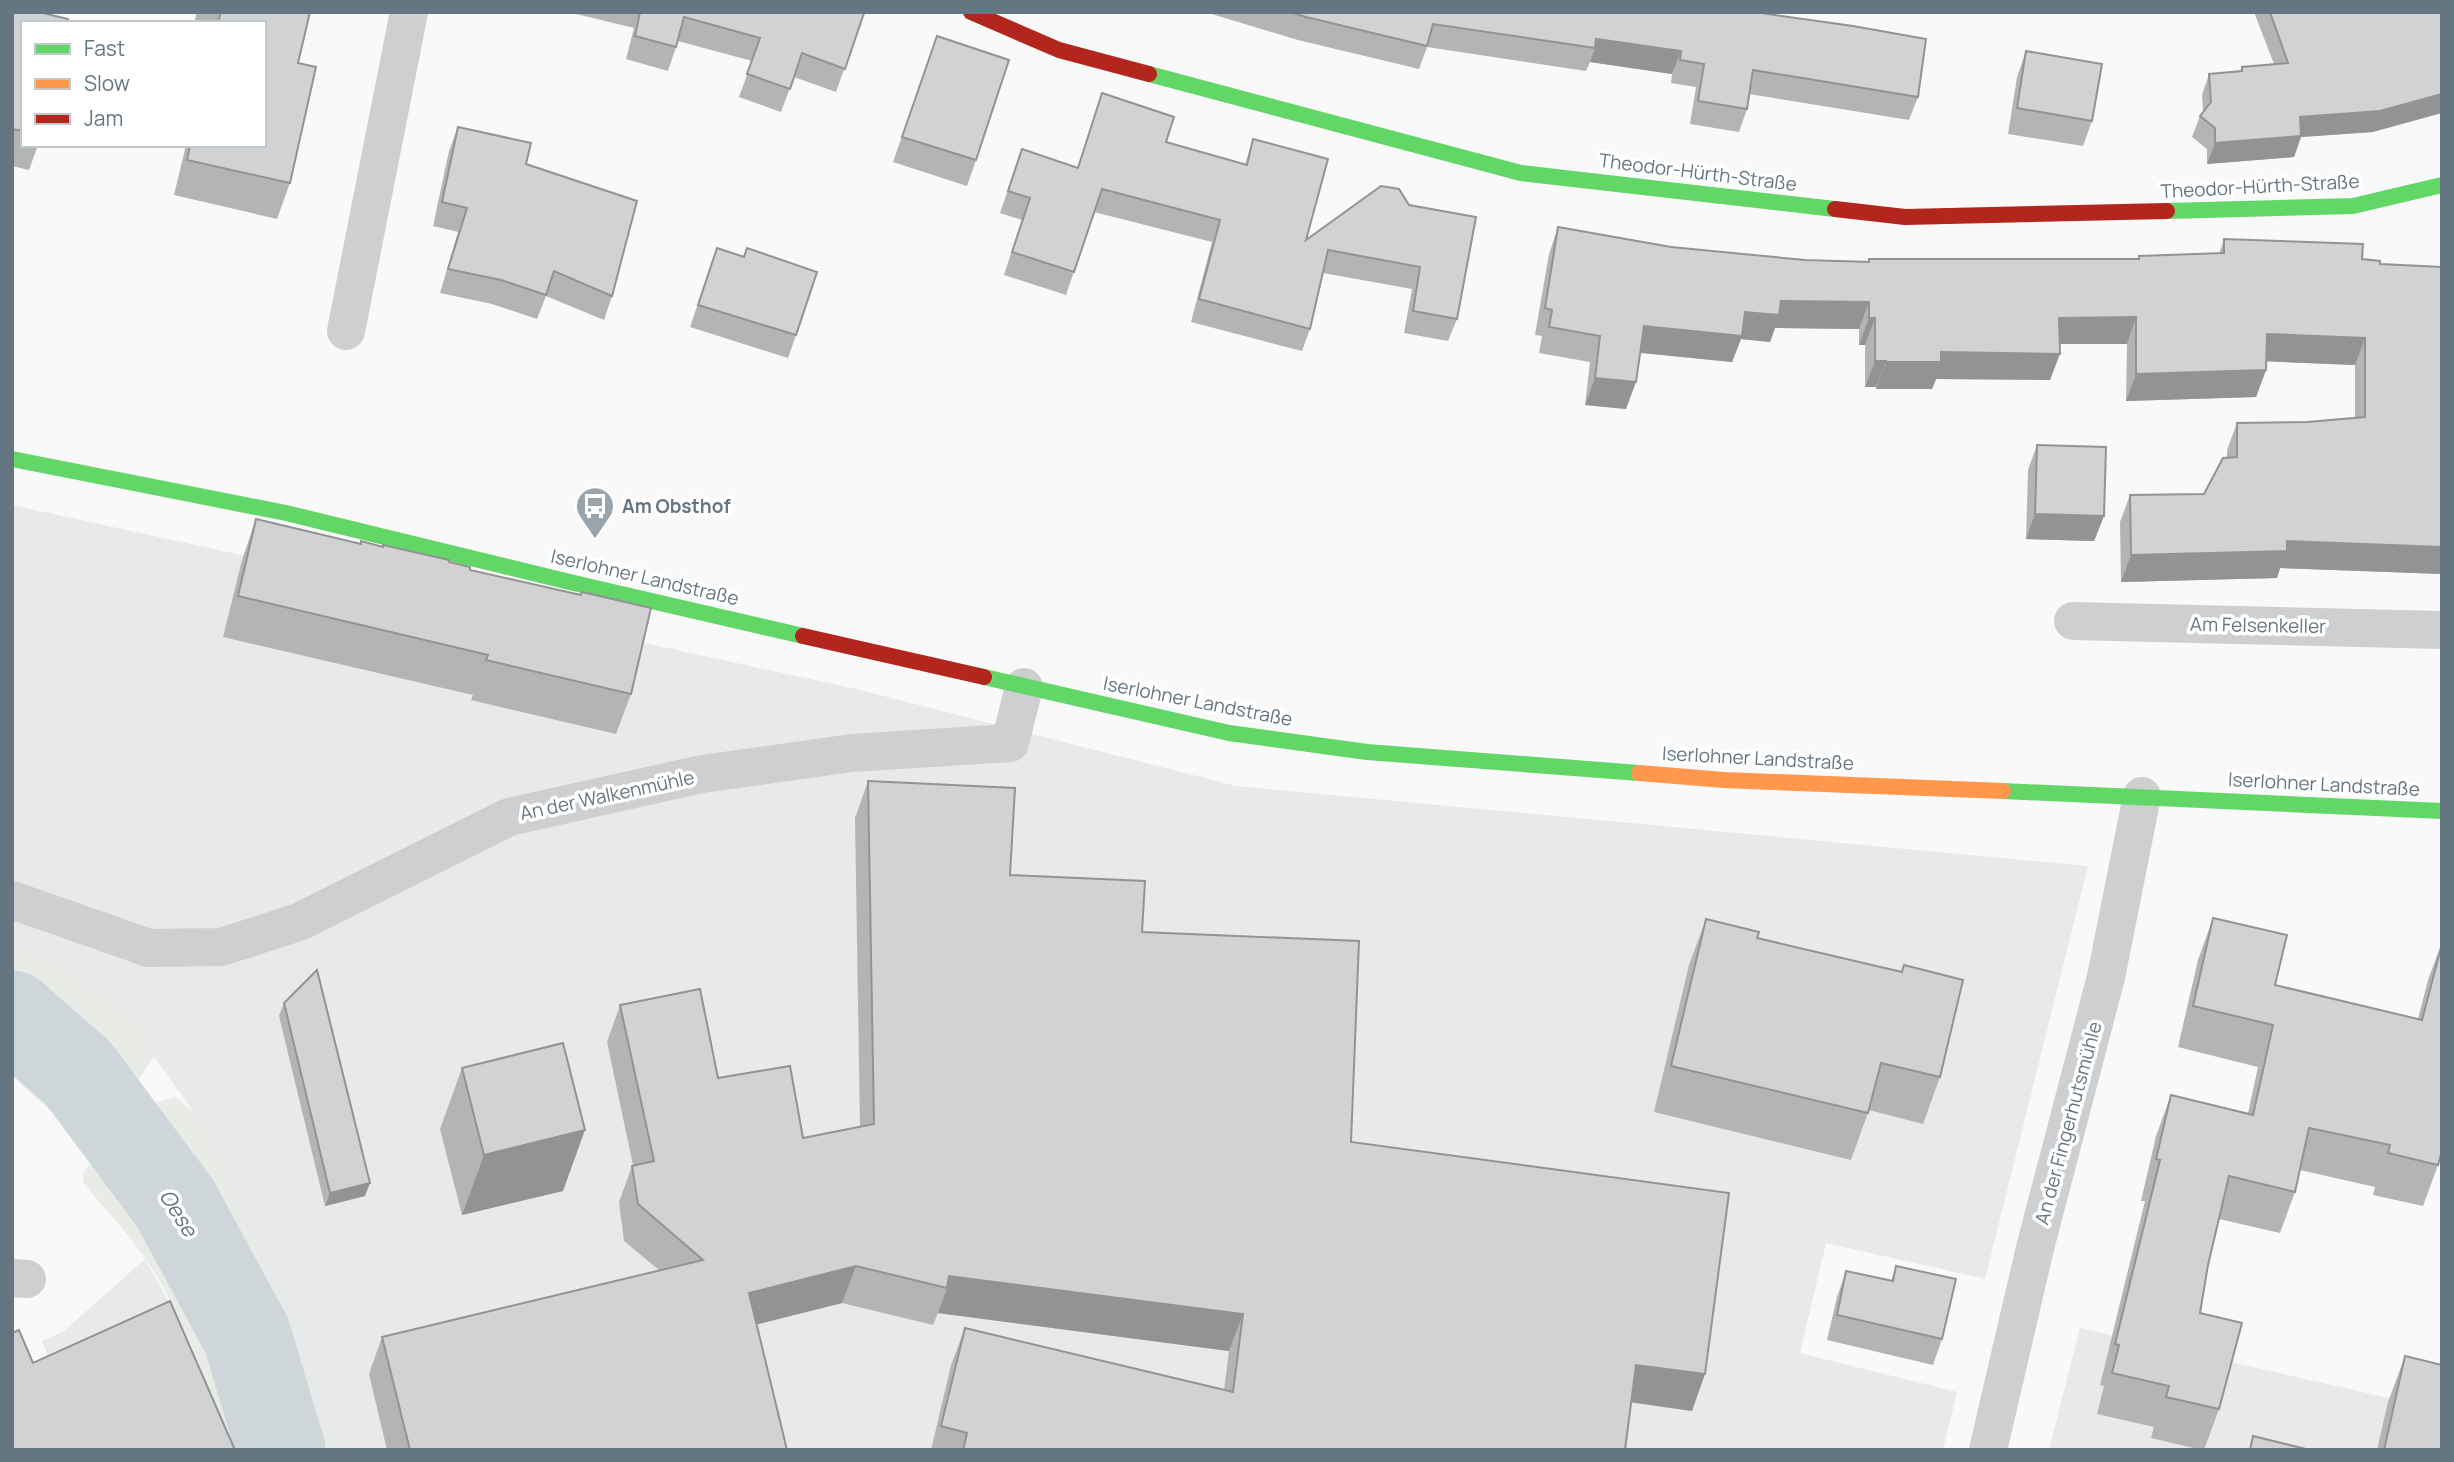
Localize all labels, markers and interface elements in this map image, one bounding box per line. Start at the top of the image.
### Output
legend [21,21,266,147]
text: Fast [84,34,125,62]
text: Slow [84,69,130,97]
text: Jam [84,104,123,132]
street label: Theodor-Hürth-Straße [1598,147,1798,197]
street label: Theodor-Hürth-Straße [2160,168,2360,204]
bus stop icon: Am Obsthof [574,485,616,540]
place label: Am Obsthof [622,493,731,519]
street label: Iserlohner Landstraße [548,543,742,611]
street label: Am Felsenkeller [2190,611,2326,639]
street label: Iserlohner Landstraße [1101,670,1295,732]
street label: Iserlohner Landstraße [1661,740,1855,776]
street label: An der Walkenmühle [517,764,697,826]
street label: Iserlohner Landstraße [2227,766,2421,802]
street label: An der Fingerhutsmühle [2028,1019,2108,1227]
water label: Oese [154,1184,205,1243]

